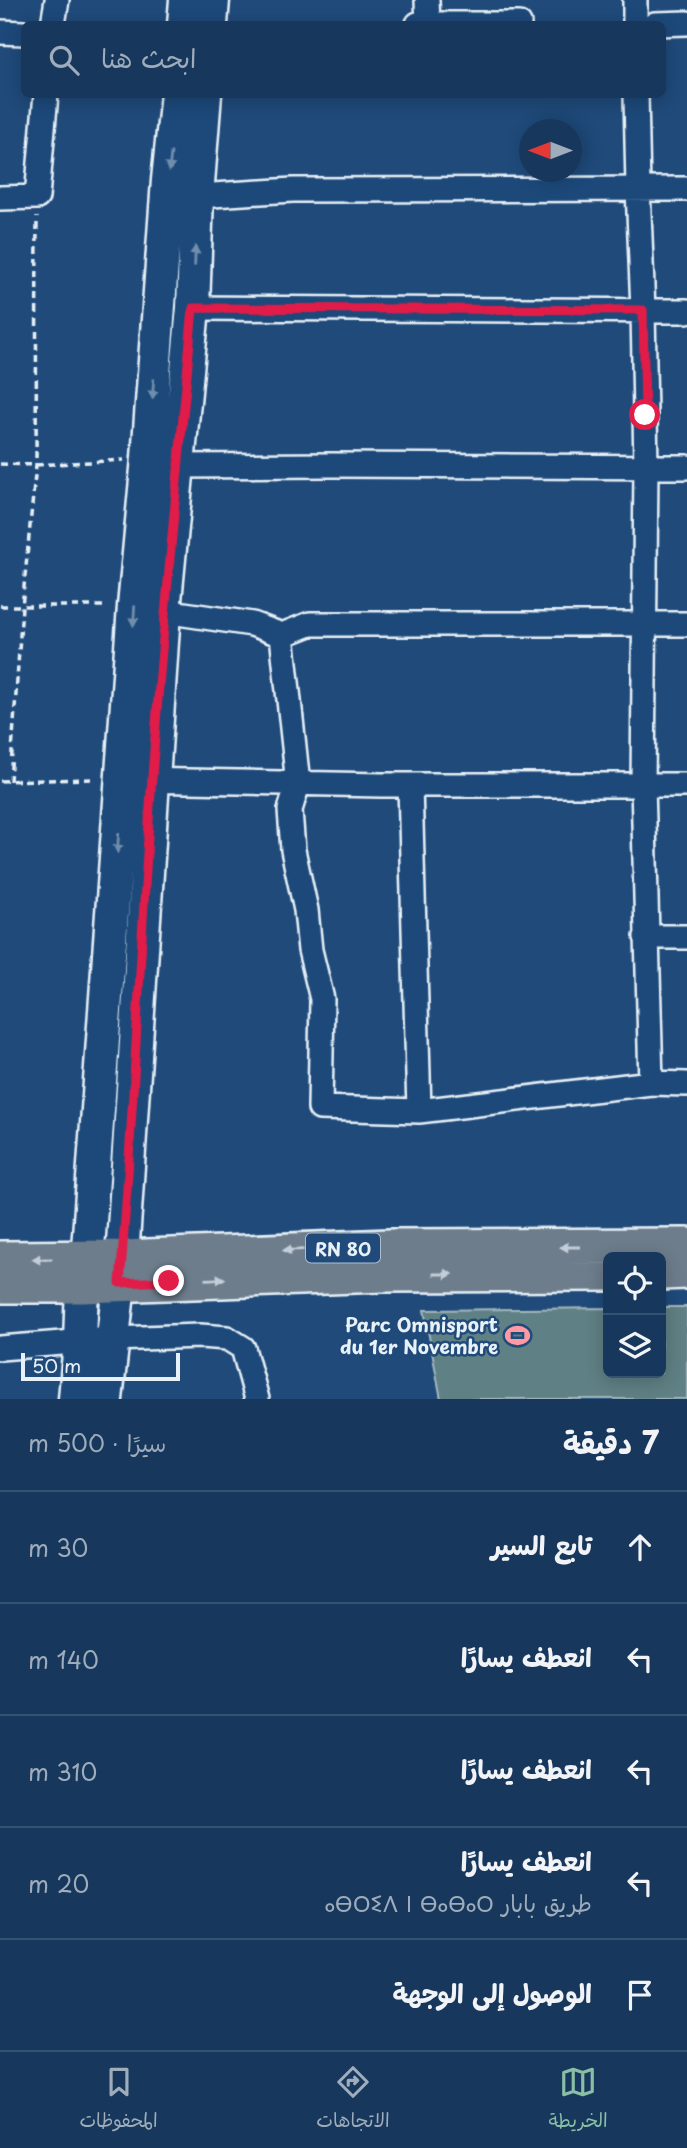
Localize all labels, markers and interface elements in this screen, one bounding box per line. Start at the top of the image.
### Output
search box [21,21,666,98]
text: ابحث هنا [101,38,196,77]
icon: search [45,41,83,79]
north arrow [519,119,582,182]
one-way arrow [164,152,175,174]
one-way arrow [189,245,200,267]
one-way arrow [147,378,158,400]
route start [629,399,660,430]
one-way arrow [128,605,139,627]
one-way arrow [112,832,123,854]
road number: RN 80 [306,1233,380,1262]
one-way arrow [559,1241,581,1253]
one-way arrow [282,1245,304,1256]
map controls [603,1252,666,1378]
button: locate [603,1252,666,1315]
one-way arrow [30,1253,52,1264]
route end [153,1265,184,1296]
one-way arrow [432,1268,454,1280]
one-way arrow [204,1274,226,1285]
place label: Parc Omnisport du 1er Novembre [340,1310,498,1360]
button: layers [603,1315,666,1378]
sports icon: Parc Omnisport du 1er Novembre [504,1321,532,1349]
scale bar [21,1350,180,1382]
text: 50 m [32,1351,81,1379]
text: 7 دقيقة [563,1419,659,1464]
text: سيرًا · 500 m [28,1425,166,1460]
text: تابع السير [491,1525,592,1564]
icon: ahead [621,1528,659,1566]
text: 30 m [28,1530,88,1565]
text: انعطف يسارًا [461,1637,592,1676]
icon: left [621,1640,659,1678]
text: 140 m [28,1642,99,1677]
text: انعطف يسارًا [461,1749,592,1788]
icon: left [621,1752,659,1790]
text: 310 m [28,1754,97,1789]
text: انعطف يسارًا [461,1841,592,1880]
icon: left [621,1864,659,1902]
text: 20 m [28,1866,89,1901]
text: طريق بابار ⴰⴱⵔⵉⴷ ⵏ ⴱⴰⴱⴰⵔ [324,1885,592,1920]
text: الوصول إلى الوجهة [393,1973,592,2012]
icon: arrive [621,1976,659,2014]
tab: المحفوظات [79,2063,158,2137]
tab: الاتجاهات [316,2063,390,2137]
tab: الخريطة [548,2063,608,2137]

